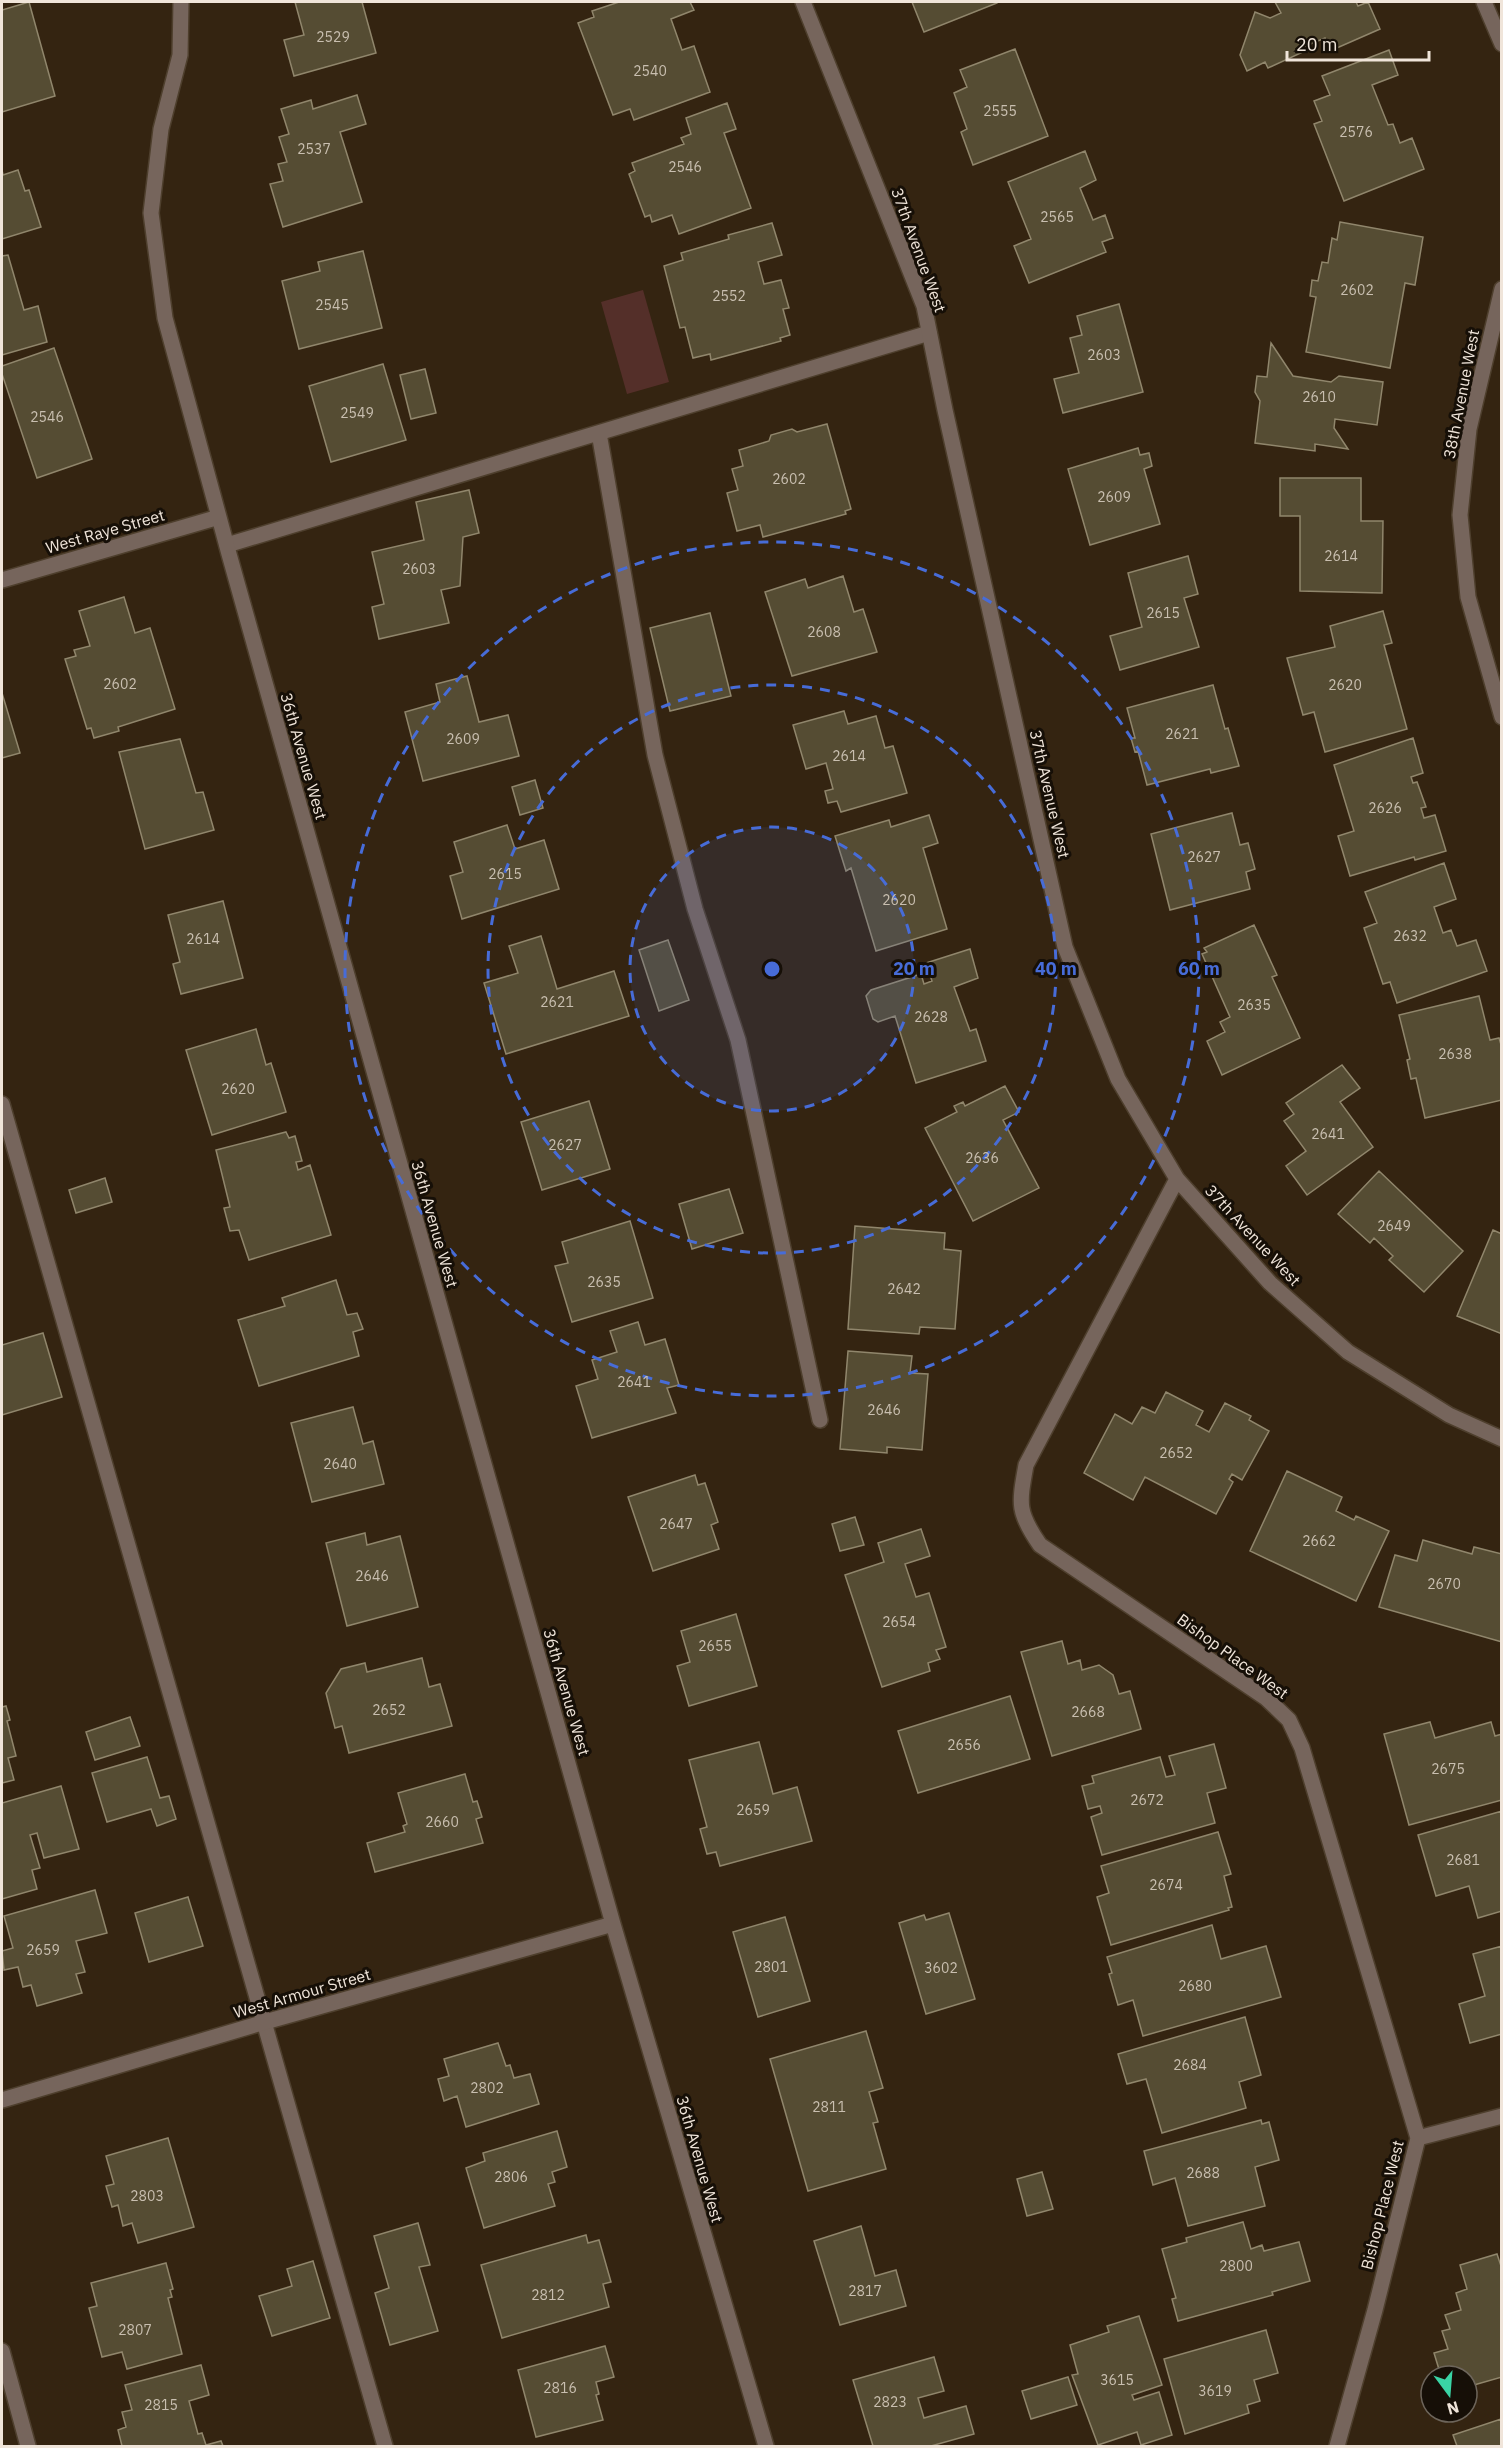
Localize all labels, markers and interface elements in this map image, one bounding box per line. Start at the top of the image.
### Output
scale bar [1287,24,1430,62]
house number: 2529 [316,28,350,46]
text: 20 m [1296,33,1338,56]
house number: 2540 [633,62,667,80]
house number: 2555 [983,102,1017,120]
house number: 2576 [1339,123,1373,141]
house number: 2537 [297,140,331,158]
house number: 2546 [668,158,702,176]
street label: 37th Avenue West [887,185,951,315]
house number: 2565 [1040,208,1074,226]
house number: 2602 [1340,281,1374,299]
house number: 2552 [712,287,746,305]
house number: 2545 [315,296,349,314]
street label: 38th Avenue West [1439,328,1483,460]
house number: 2603 [1087,346,1121,364]
house number: 2610 [1302,388,1336,406]
house number: 2549 [340,404,374,422]
house number: 2546 [30,408,64,426]
house number: 2602 [772,470,806,488]
house number: 2609 [1097,488,1131,506]
street label: West Raye Street [43,504,167,558]
house number: 2614 [1324,547,1358,565]
house number: 2603 [402,560,436,578]
house number: 2615 [1146,604,1180,622]
house number: 2608 [807,623,841,641]
house number: 2602 [103,675,137,693]
house number: 2620 [1328,676,1362,694]
street label: 36th Avenue West [276,690,332,822]
house number: 2621 [1165,725,1199,743]
street label: 37th Avenue West [1026,728,1074,860]
house number: 2609 [446,730,480,748]
house number: 2614 [832,747,866,765]
house number: 2626 [1368,799,1402,817]
house number: 2627 [1187,848,1221,866]
house number: 2615 [488,865,522,883]
house number: 2620 [882,891,916,909]
house number: 2632 [1393,927,1427,945]
house number: 2614 [186,930,220,948]
text: 20 m [893,957,935,980]
text: 40 m [1035,957,1077,980]
text: 60 m [1178,957,1220,980]
centre of rings [762,959,782,979]
house number: 2621 [540,993,574,1011]
house number: 2635 [1237,996,1271,1014]
house number: 2628 [914,1008,948,1026]
house number: 2638 [1438,1045,1472,1063]
house number: 2620 [221,1080,255,1098]
house number: 2641 [1311,1125,1345,1143]
house number: 2627 [548,1136,582,1154]
house number: 2636 [965,1149,999,1167]
street label: 36th Avenue West [407,1158,463,1290]
street label: 37th Avenue West [1201,1180,1305,1290]
house number: 2649 [1377,1217,1411,1235]
house number: 2635 [587,1273,621,1291]
house number: 2642 [887,1280,921,1298]
house number: 2641 [617,1373,651,1391]
house number: 2646 [867,1401,901,1419]
house number: 2652 [1159,1444,1193,1462]
house number: 2640 [323,1455,357,1473]
house number: 2647 [659,1515,693,1533]
house number: 2662 [1302,1532,1336,1550]
house number: 2646 [355,1567,389,1585]
house number: 2670 [1427,1575,1461,1593]
street label: Bishop Place West [1174,1609,1292,1703]
house number: 2654 [882,1613,916,1631]
street label: 36th Avenue West [539,1626,595,1758]
house number: 2655 [698,1637,732,1655]
house number: 2652 [372,1701,406,1719]
house number: 2668 [1071,1703,1105,1721]
house number: 2656 [947,1736,981,1754]
house number: 2675 [1431,1760,1465,1778]
house number: 2672 [1130,1791,1164,1809]
house number: 2659 [736,1801,770,1819]
house number: 2660 [425,1813,459,1831]
house number: 2681 [1446,1851,1480,1869]
house number: 2674 [1149,1876,1183,1894]
house number: 2659 [26,1941,60,1959]
house number: 2801 [754,1958,788,1976]
house number: 3602 [924,1959,958,1977]
street label: West Armour Street [231,1964,373,2022]
house number: 2680 [1178,1977,1212,1995]
house number: 2684 [1173,2056,1207,2074]
house number: 2802 [470,2079,504,2097]
street label: 36th Avenue West [672,2093,728,2225]
house number: 2811 [812,2098,846,2116]
street label: Bishop Place West [1356,2138,1408,2272]
house number: 2688 [1186,2164,1220,2182]
house number: 2806 [494,2168,528,2186]
house number: 2803 [130,2187,164,2205]
house number: 2800 [1219,2257,1253,2275]
house number: 2817 [848,2282,882,2300]
house number: 2812 [531,2286,565,2304]
house number: 2807 [118,2321,152,2339]
north arrow [1419,2364,1479,2424]
house number: 3615 [1100,2371,1134,2389]
house number: 2816 [543,2379,577,2397]
house number: 3619 [1198,2382,1232,2400]
house number: 2823 [873,2393,907,2411]
house number: 2815 [144,2396,178,2414]
text: N [1445,2397,1461,2420]

